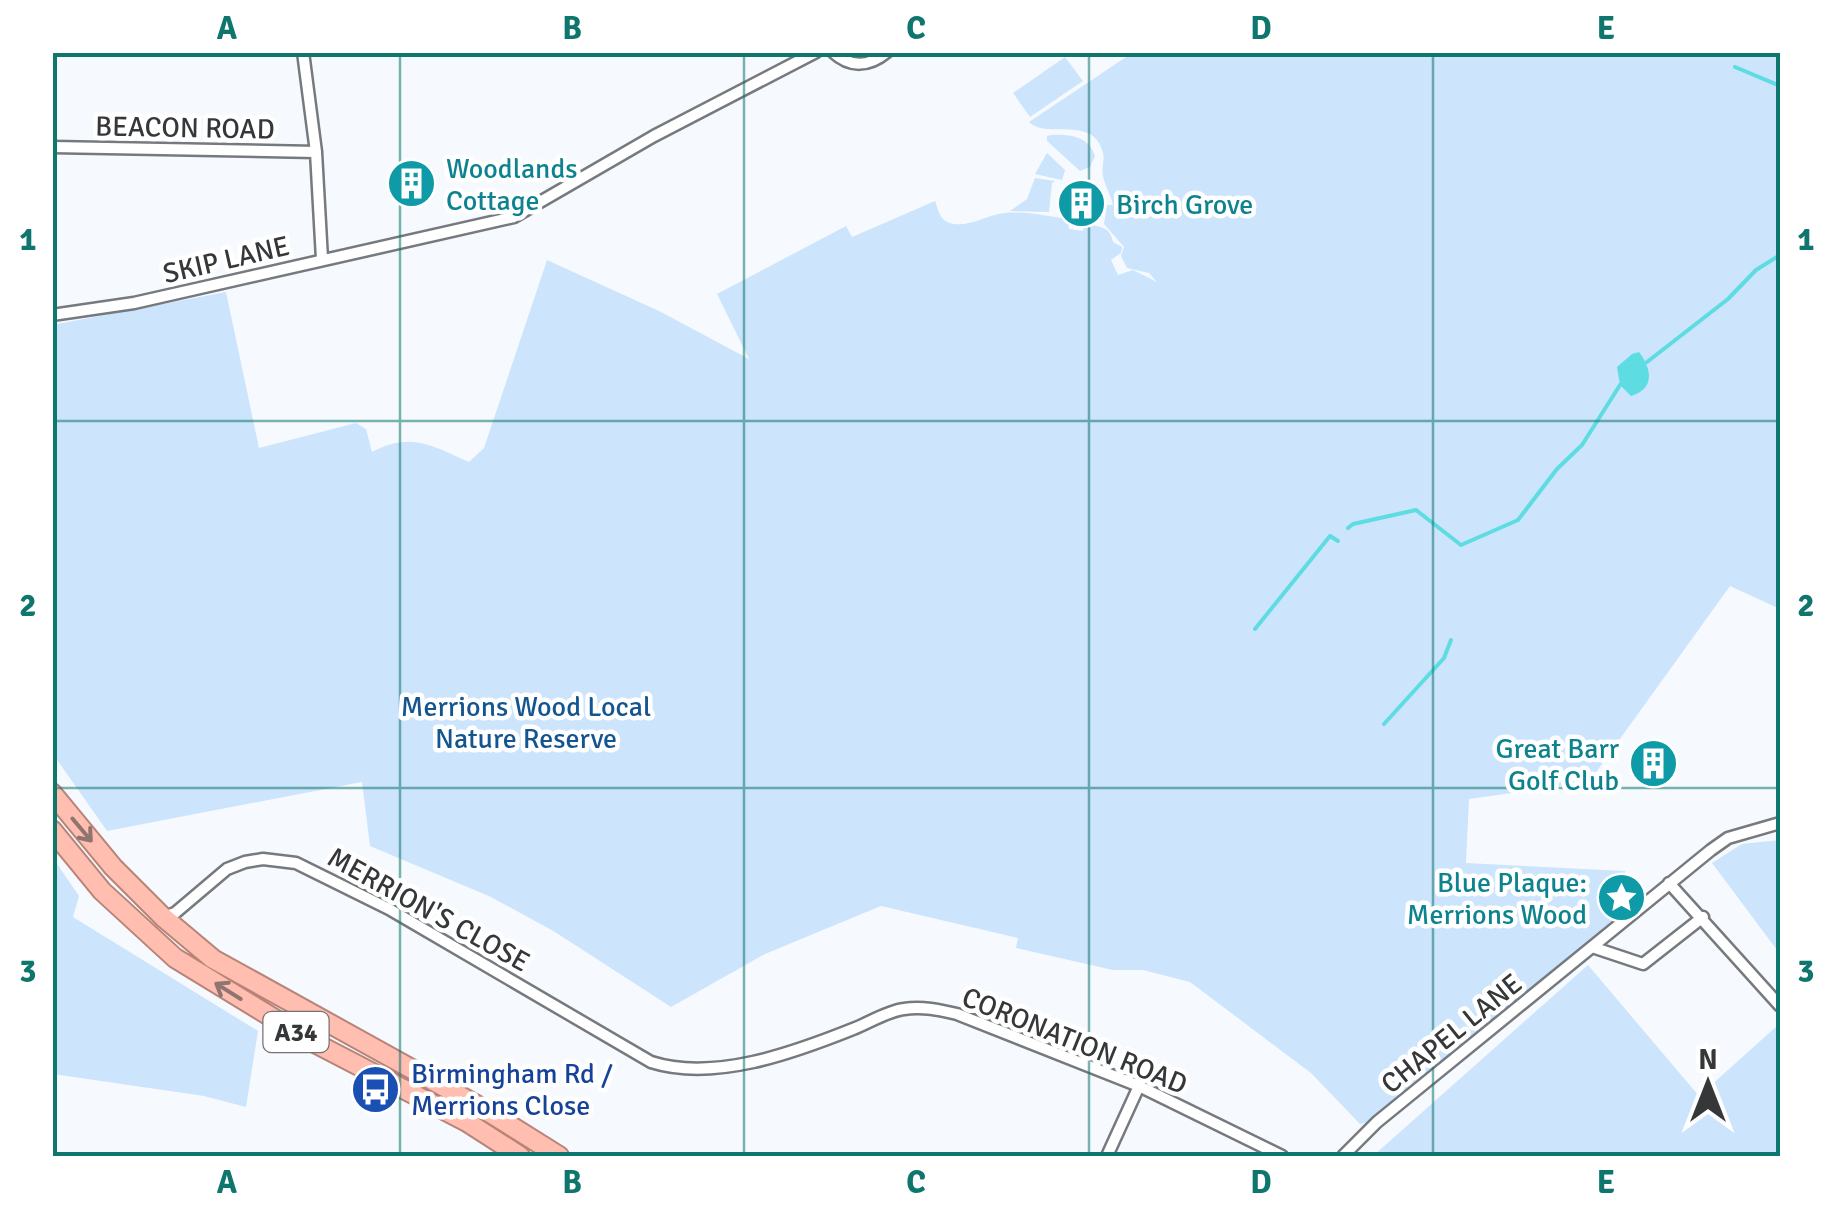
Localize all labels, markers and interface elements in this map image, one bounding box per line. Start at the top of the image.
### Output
text: A [217,9,238,48]
text: B [562,9,582,48]
text: C [906,9,926,48]
text: D [1250,9,1272,48]
text: E [1597,9,1615,48]
street label: BEACON ROAD [95,109,275,147]
place label: Woodlands Cottage [446,152,578,218]
building icon: Woodlands Cottage [385,158,437,210]
building icon: Birch Grove [1055,178,1107,230]
place label: Birch Grove [1116,188,1253,222]
text: 1 [19,220,37,259]
text: 1 [1797,220,1815,259]
street label: SKIP LANE [160,229,293,291]
text: 2 [19,586,37,625]
text: 2 [1797,586,1815,625]
park label: Merrions Wood Local Nature Reserve [401,690,651,756]
place label: Great Barr Golf Club [1496,732,1620,798]
building icon: Great Barr Golf Club [1628,738,1680,790]
one-way arrow [71,817,93,843]
street label: MERRION'S CLOSE [322,840,536,979]
place label: Blue Plaque: Merrions Wood [1407,866,1587,932]
place icon: Blue Plaque: Merrions Wood [1596,872,1648,924]
text: 3 [19,952,37,991]
text: 3 [1797,952,1815,991]
street label: CHAPEL LANE [1374,967,1529,1101]
street label: CORONATION ROAD [957,980,1192,1102]
one-way arrow [214,981,243,1001]
road number: A34 [264,1012,328,1052]
north arrow [1658,1034,1758,1134]
text: N [1698,1043,1718,1077]
place label: Birmingham Rd / Merrions Close [411,1057,613,1123]
bus stop icon: Birmingham Rd / Merrions Close [350,1063,402,1115]
text: A [217,1163,238,1202]
text: B [562,1163,582,1202]
text: C [906,1163,926,1202]
text: D [1250,1163,1272,1202]
text: E [1597,1163,1615,1202]

